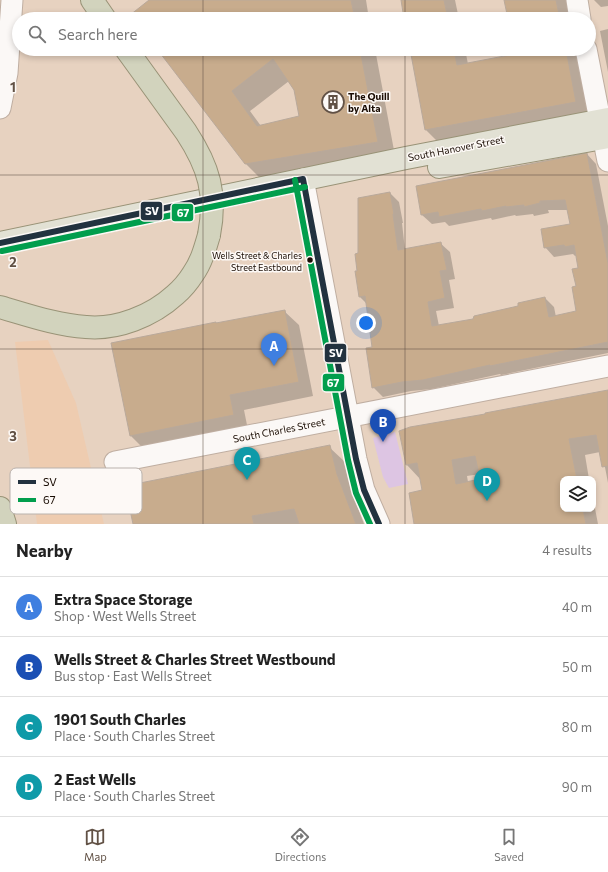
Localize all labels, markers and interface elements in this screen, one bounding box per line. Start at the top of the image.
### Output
search box [12,12,596,56]
icon: search [26,23,48,45]
text: Search here [58,25,137,43]
text: 1 [10,79,16,95]
building icon: The Quill by Alta [320,89,346,115]
place label: The Quill by Alta [348,90,390,114]
street label: South Hanover Street [407,133,505,163]
line badge: SV [140,201,163,221]
line badge: 67 [171,203,194,222]
text: SV [145,204,159,217]
text: 67 [177,206,189,219]
place label: Wells Street & Charles Street Eastbound [212,250,302,273]
text: 2 [9,254,17,270]
marker: Wells Street & Charles Street Eastbound [305,255,315,265]
your location [356,313,376,333]
pin: A [261,333,287,366]
line badge: SV [324,343,347,363]
text: SV [329,346,343,359]
line badge: 67 [322,373,345,392]
text: 67 [327,376,339,389]
pin: B [370,409,396,442]
street label: South Charles Street [232,415,326,445]
text: 3 [9,428,17,444]
pin: C [234,447,260,480]
legend [10,468,142,514]
pin: D [474,468,500,501]
text: SV [43,475,57,488]
map controls [560,476,596,512]
button: layers [560,476,596,512]
text: 67 [43,493,56,506]
text: Nearby [16,540,73,561]
text: 4 results [542,542,592,558]
text: Extra Space Storage [54,590,192,608]
text: A [24,599,34,615]
text: 40 m [562,599,592,615]
text: Shop · West Wells Street [54,608,196,624]
text: Wells Street & Charles Street Westbound [54,650,336,668]
text: B [25,659,33,675]
text: 50 m [562,659,592,675]
text: Bus stop · East Wells Street [54,668,212,684]
text: 1901 South Charles [54,710,186,728]
text: C [25,719,33,735]
text: 80 m [562,719,592,735]
text: Place · South Charles Street [54,728,215,744]
text: 2 East Wells [54,770,136,788]
text: D [24,779,34,795]
text: 90 m [562,779,592,795]
text: Place · South Charles Street [54,788,215,804]
tab: Map [84,826,107,863]
tab: Directions [275,826,326,863]
tab: Saved [494,826,524,863]

